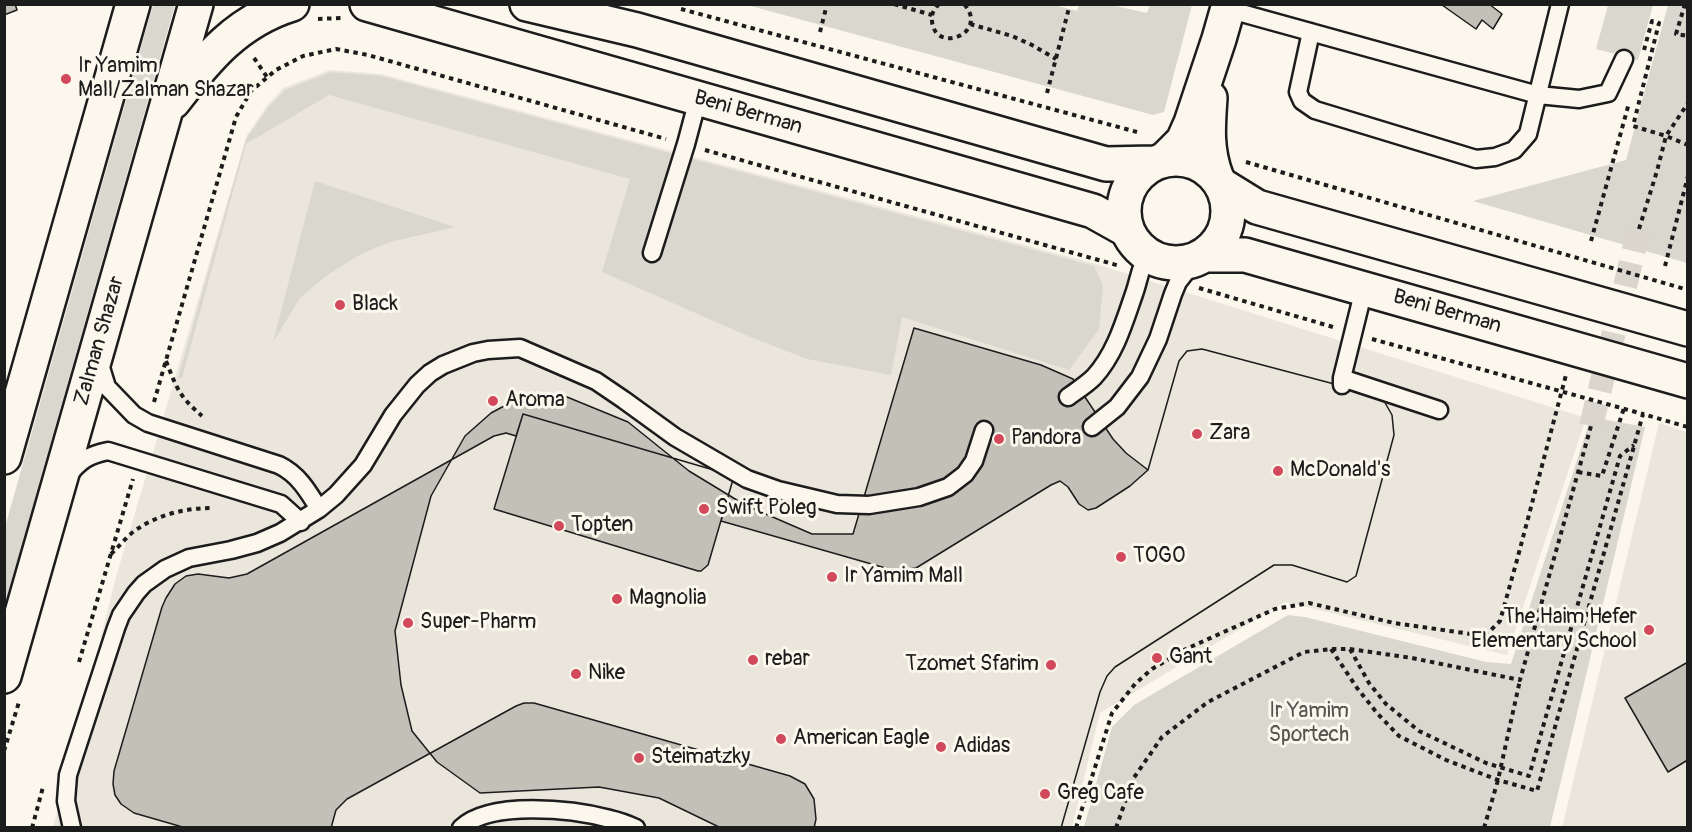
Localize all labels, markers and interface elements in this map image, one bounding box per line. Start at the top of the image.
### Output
place label: Ir Yamim Mall/Zalman Shazar [78,54,254,104]
marker: Ir Yamim Mall/Zalman Shazar [59,72,73,86]
street label: Beni Berman [691,86,805,140]
street label: Zalman Shazar [70,273,130,409]
street label: Beni Berman [1390,285,1504,339]
place label: Black [352,292,398,318]
marker: Black [333,298,347,312]
place label: Aroma [505,388,565,414]
marker: Aroma [486,394,500,408]
place label: Zara [1209,421,1250,447]
place label: Pandora [1011,426,1081,452]
marker: Zara [1190,427,1204,441]
marker: Pandora [992,432,1006,446]
place label: McDonald's [1290,458,1391,484]
marker: McDonald's [1271,464,1285,478]
place label: Swift Poleg [716,496,816,522]
marker: Swift Poleg [697,502,711,516]
place label: Topten [571,513,633,539]
marker: Topten [552,519,566,533]
place label: TOGO [1133,544,1185,570]
marker: TOGO [1114,550,1128,564]
place label: Ir Yamim Mall [844,564,963,590]
marker: Ir Yamim Mall [825,570,839,584]
place label: Magnolia [629,586,707,612]
marker: Magnolia [610,592,624,606]
place label: The Haim Hefer Elementary School [1471,605,1637,655]
place label: Super-Pharm [420,610,536,636]
marker: Super-Pharm [401,616,415,630]
marker: The Haim Hefer Elementary School [1642,623,1656,637]
place label: Gant [1169,645,1212,671]
place label: rebar [765,647,810,673]
marker: Gant [1150,651,1164,665]
place label: Tzomet Sfarim [905,652,1039,678]
marker: rebar [746,653,760,667]
marker: Tzomet Sfarim [1044,658,1058,672]
place label: Nike [588,661,625,687]
marker: Nike [569,667,583,681]
park label: Ir Yamim Sportech [1269,699,1349,749]
place label: American Eagle [793,726,929,752]
marker: American Eagle [774,732,788,746]
place label: Adidas [953,734,1010,760]
marker: Adidas [934,740,948,754]
place label: Steimatzky [651,745,750,771]
marker: Steimatzky [632,751,646,765]
place label: Greg Cafe [1057,781,1144,807]
marker: Greg Cafe [1038,787,1052,801]

